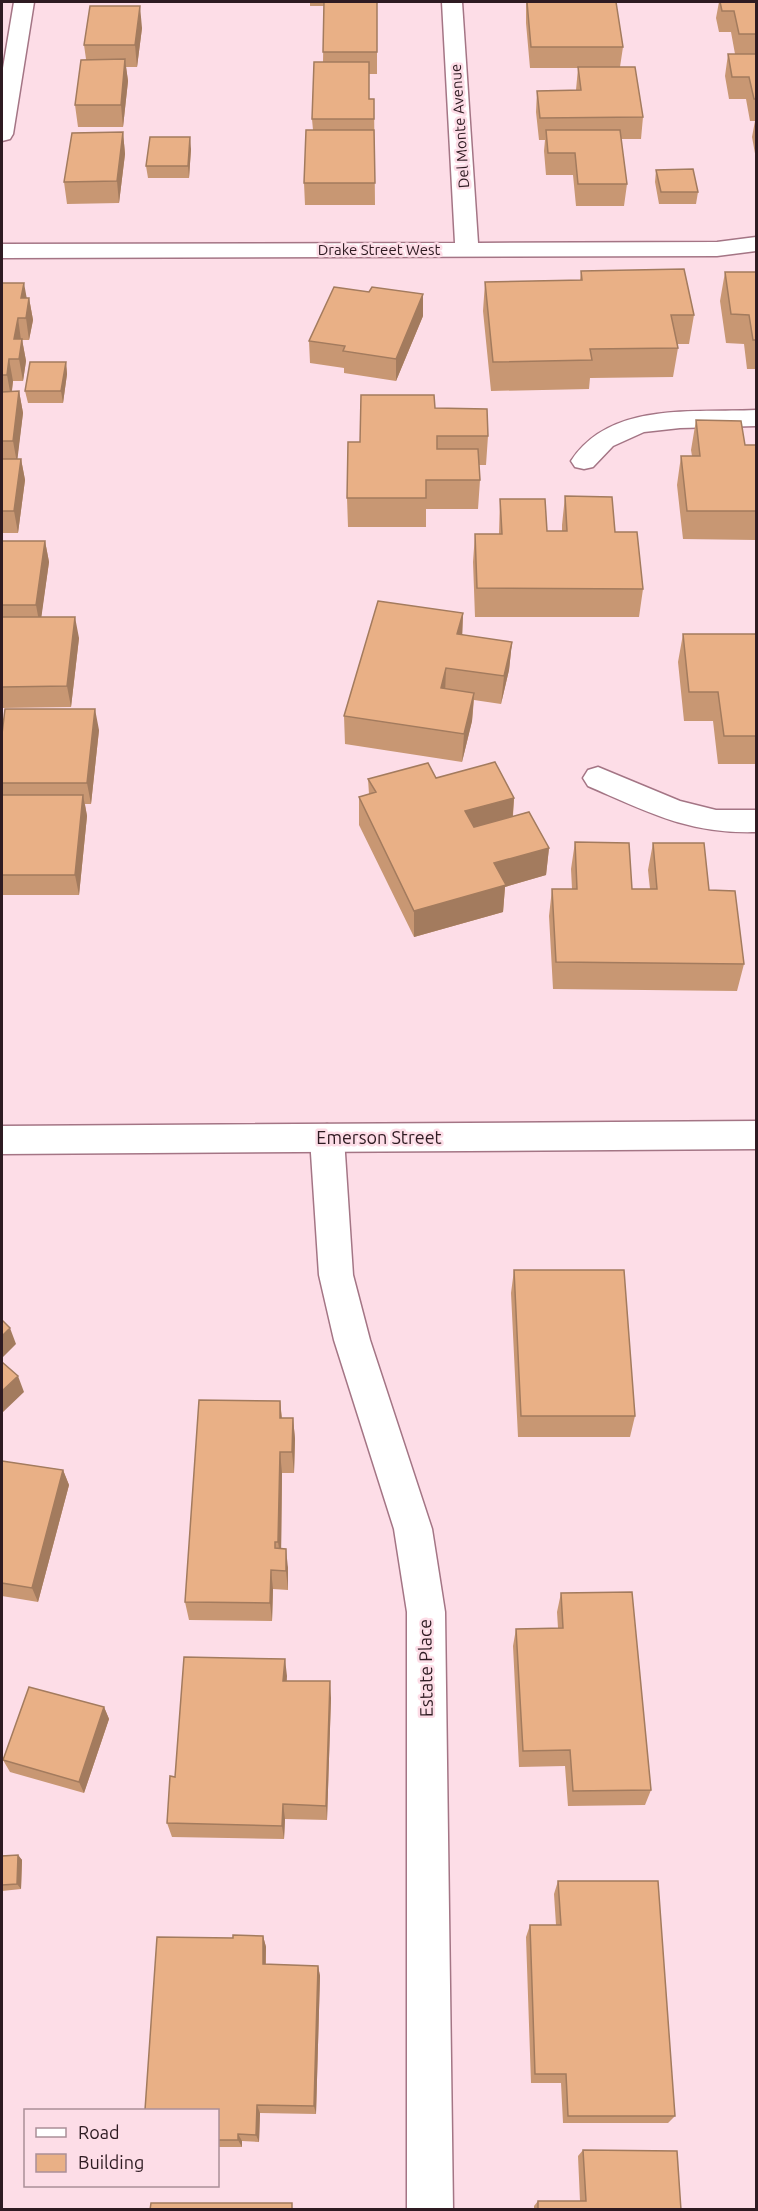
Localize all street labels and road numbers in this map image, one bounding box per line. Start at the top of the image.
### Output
street label: Del Monte Avenue [447,63,472,189]
street label: Drake Street West [318,241,440,258]
street label: Emerson Street [316,1127,442,1147]
street label: Estate Place [414,1619,436,1717]

